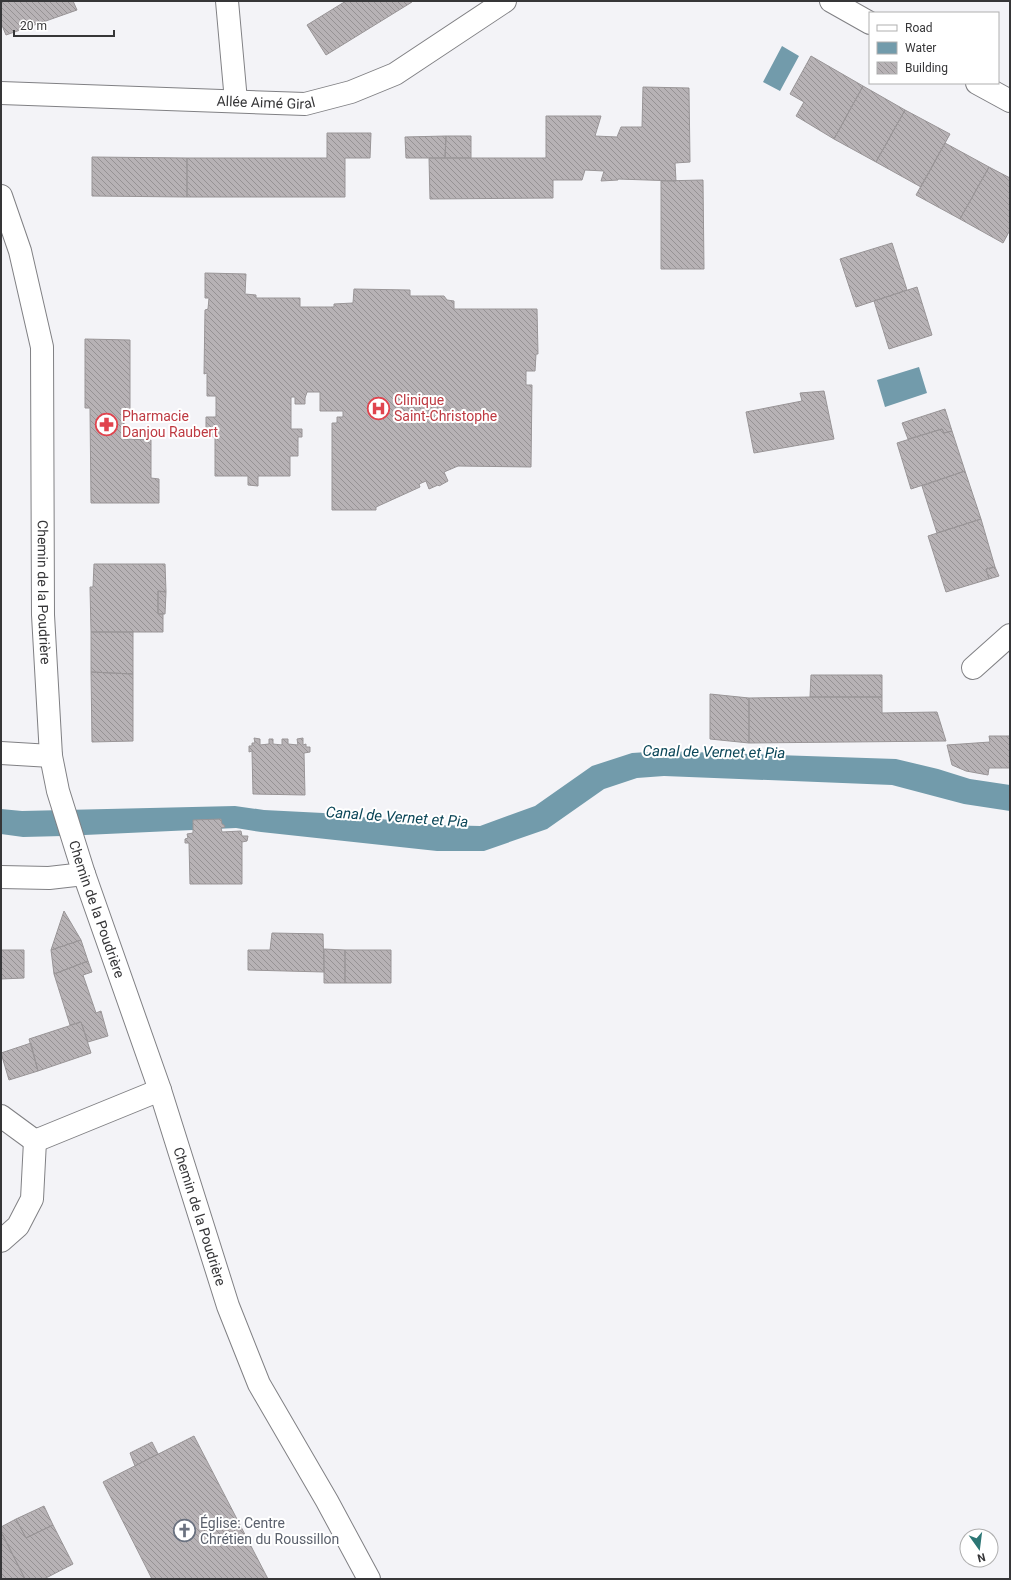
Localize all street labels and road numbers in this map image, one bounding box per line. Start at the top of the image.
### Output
street label: Allée Aimé Giral [216,93,317,112]
street label: Chemin de la Poudrière [35,520,54,665]
street label: Chemin de la Poudrière [66,838,128,980]
street label: Chemin de la Poudrière [170,1145,229,1288]

